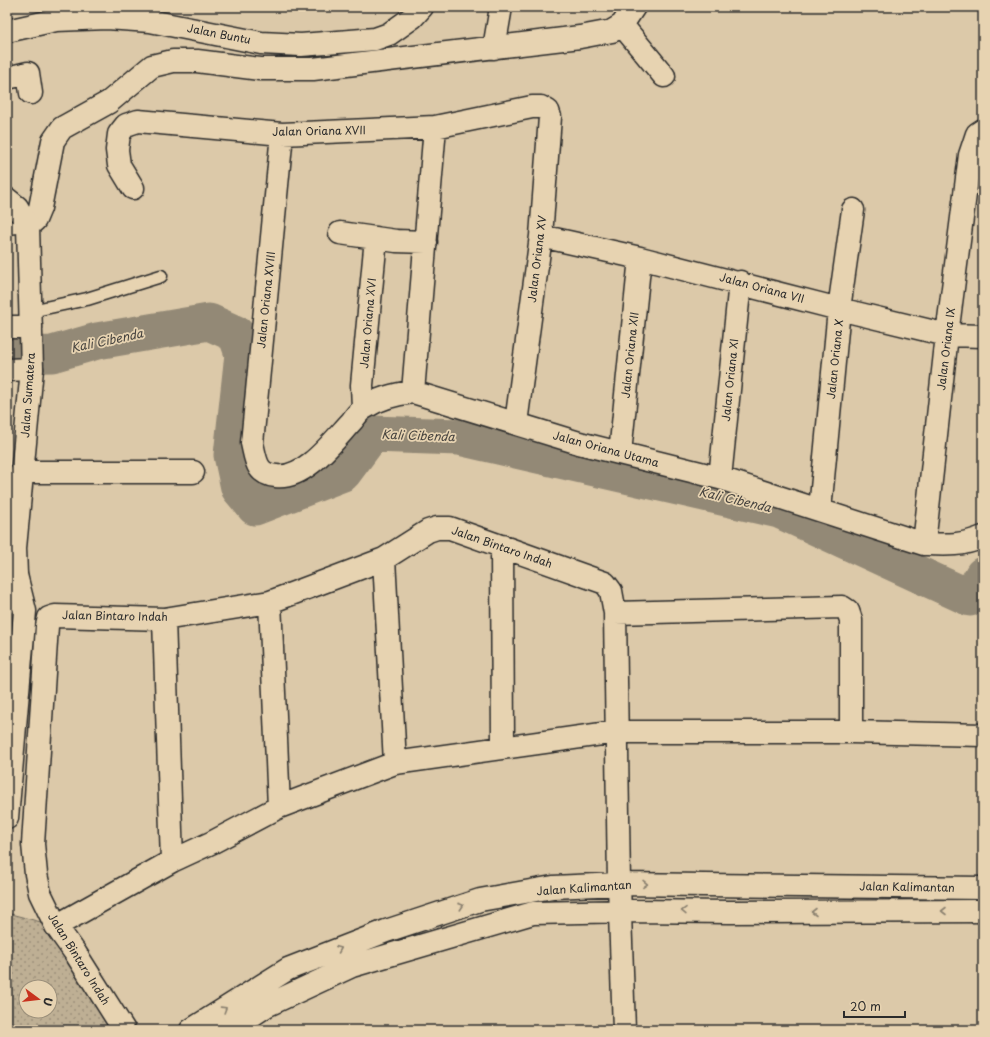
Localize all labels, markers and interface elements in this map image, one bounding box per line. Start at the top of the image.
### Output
street label: Jalan Buntu [186,19,252,48]
street label: Jalan Oriana XVII [272,121,366,140]
street label: Jalan Oriana XV [523,214,550,303]
street label: Jalan Oriana XVIII [252,251,279,349]
street label: Jalan Oriana VII [718,268,806,307]
street label: Jalan Oriana XVI [355,277,380,369]
street label: Jalan Oriana IX [932,306,959,391]
street label: Jalan Oriana XII [617,311,642,399]
street label: Jalan Oriana X [822,317,847,400]
water label: Kali Cibenda [69,323,145,356]
street label: Jalan Oriana XI [717,338,742,422]
street label: Jalan Sumatera [16,351,39,438]
water label: Kali Cibenda [381,425,456,445]
street label: Jalan Oriana Utama [551,426,661,471]
water label: Kali Cibenda [697,482,774,516]
street label: Jalan Bintaro Indah [449,521,555,572]
street label: Jalan Bintaro Indah [62,606,168,625]
street label: Jalan Kalimantan [536,876,632,899]
street label: Jalan Kalimantan [859,877,955,896]
one-way arrow [642,880,648,888]
one-way arrow [457,902,464,911]
one-way arrow [681,907,687,916]
one-way arrow [941,907,947,915]
one-way arrow [811,908,817,916]
street label: Jalan Bintaro Indah [44,909,115,1008]
one-way arrow [335,946,342,954]
north arrow [18,979,58,1019]
scale bar [844,993,905,1019]
text: U [39,995,57,1008]
text: 20 m [850,997,881,1015]
one-way arrow [220,1007,227,1014]

